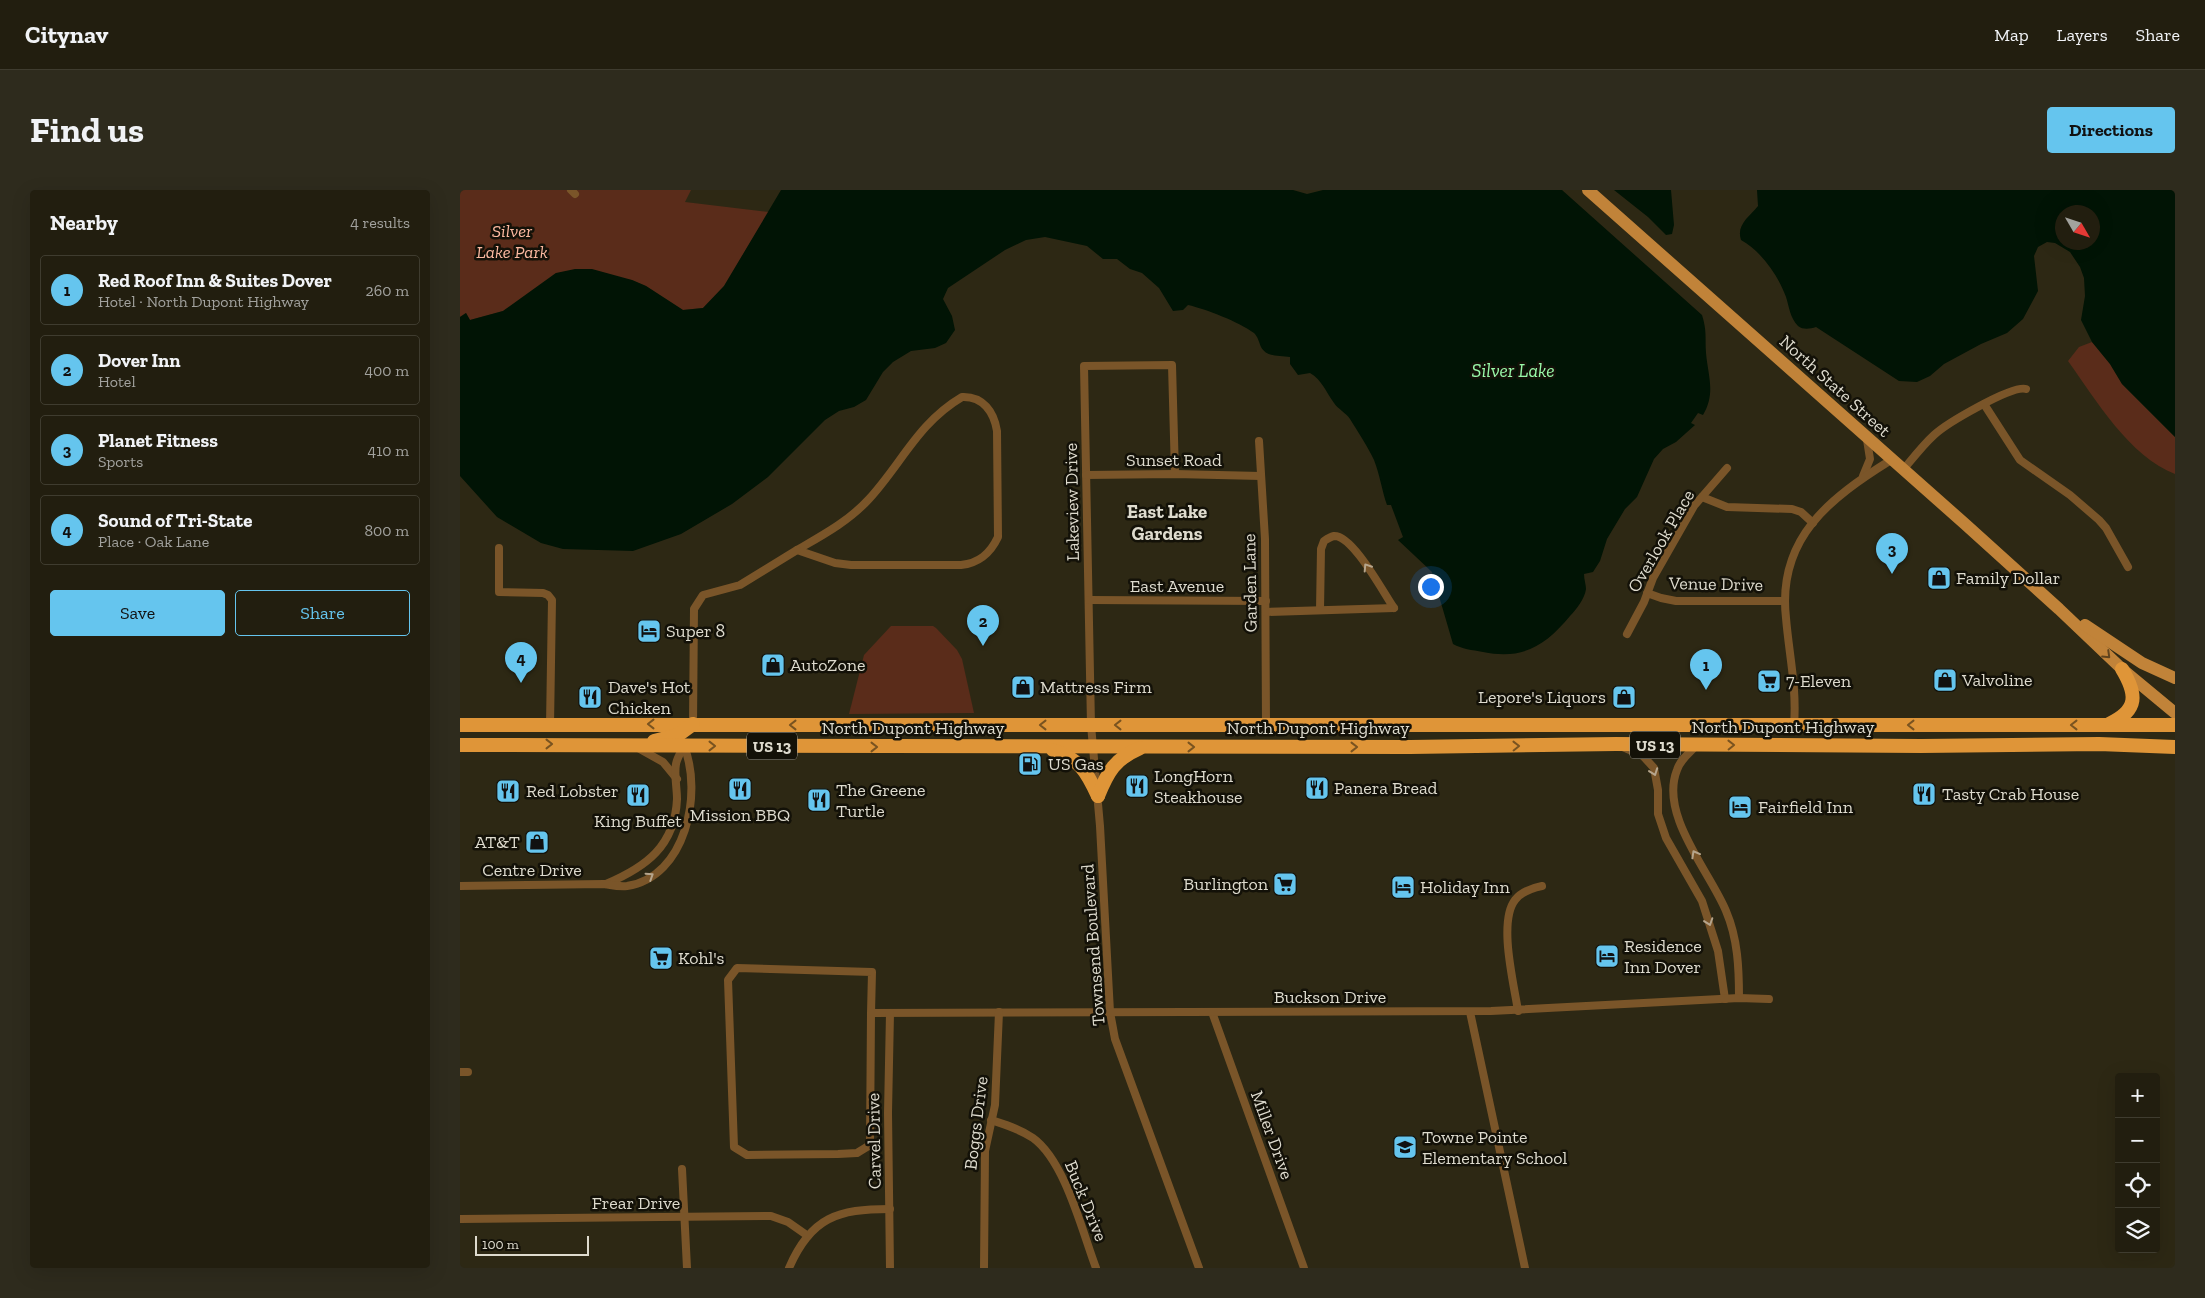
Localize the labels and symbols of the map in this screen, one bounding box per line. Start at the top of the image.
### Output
north arrow [2055,205,2100,250]
park label: Silver Lake Park [476,220,548,263]
street label: North State Street [1775,330,1895,442]
water label: Silver Lake [1471,359,1555,382]
street label: Lakeview Drive [1060,443,1084,561]
street label: Sunset Road [1126,449,1222,471]
street label: Overlook Place [1623,486,1699,596]
district label: East Lake Gardens [1127,500,1207,545]
street label: Garden Lane [1238,533,1262,633]
pin: 3 [1876,533,1908,574]
one-way arrow [1364,564,1374,573]
shop icon: Family Dollar [1926,565,1952,591]
place label: Family Dollar [1956,567,2060,589]
street label: Venue Drive [1668,572,1763,596]
your location [1418,574,1444,600]
street label: East Avenue [1130,575,1224,597]
pin: 2 [967,605,999,646]
hotel icon: Super 8 [636,618,662,644]
place label: Super 8 [666,620,725,642]
pin: 4 [505,642,537,683]
pin: 1 [1690,649,1722,690]
one-way arrow [2101,649,2110,658]
shop icon: AutoZone [760,652,786,678]
place label: AutoZone [790,654,865,676]
shop icon: Valvoline [1932,667,1958,693]
supermarket icon: 7-Eleven [1756,668,1782,694]
place label: Valvoline [1961,669,2032,691]
place label: 7-Eleven [1786,670,1852,692]
shop icon: Mattress Firm [1010,674,1036,700]
place label: Dave's Hot Chicken [608,676,691,719]
place label: Mattress Firm [1040,676,1152,698]
restaurant icon: Dave's Hot Chicken [577,684,603,710]
shop icon: Lepore's Liquors [1611,684,1637,710]
place label: Lepore's Liquors [1478,686,1606,708]
street label: North Dupont Highway [1692,716,1875,738]
street label: North Dupont Highway [822,717,1005,739]
street label: North Dupont Highway [1227,717,1410,739]
one-way arrow [647,719,655,729]
one-way arrow [788,720,796,730]
one-way arrow [1038,720,1046,730]
one-way arrow [1114,720,1122,730]
one-way arrow [1907,720,1915,730]
one-way arrow [2070,720,2078,730]
road number: US 13 [747,732,797,760]
road number: US 13 [1630,732,1680,758]
one-way arrow [546,739,554,749]
one-way arrow [1728,740,1736,750]
one-way arrow [708,741,716,751]
one-way arrow [1513,741,1521,751]
one-way arrow [871,742,879,752]
one-way arrow [1188,742,1196,752]
one-way arrow [1350,742,1358,752]
fuel station icon: US Gas [1017,751,1043,777]
place label: US Gas [1048,753,1104,775]
place label: LongHorn Steakhouse [1154,765,1243,808]
one-way arrow [1648,767,1658,775]
restaurant icon: LongHorn Steakhouse [1124,773,1150,799]
restaurant icon: Panera Bread [1304,775,1330,801]
restaurant icon: Mission BBQ [727,776,753,802]
place label: Panera Bread [1334,777,1438,799]
restaurant icon: Red Lobster [495,778,521,804]
place label: The Greene Turtle [836,779,925,822]
place label: Red Lobster [526,780,619,802]
restaurant icon: Tasty Crab House [1911,781,1937,807]
restaurant icon: King Buffet [625,782,651,808]
place label: Tasty Crab House [1942,783,2079,805]
restaurant icon: The Greene Turtle [806,787,832,813]
hotel icon: Fairfield Inn [1727,794,1753,820]
place label: Fairfield Inn [1758,796,1854,818]
place label: Mission BBQ [690,804,790,826]
place label: King Buffet [594,810,682,832]
shop icon: AT&T [524,829,550,855]
place label: AT&T [475,831,520,853]
one-way arrow [1691,850,1701,859]
street label: Centre Drive [482,859,582,881]
street label: Townsend Boulevard [1076,863,1110,1027]
supermarket icon: Burlington [1272,871,1298,897]
one-way arrow [645,872,654,882]
place label: Burlington [1183,873,1269,895]
hotel icon: Holiday Inn [1390,874,1416,900]
place label: Holiday Inn [1420,876,1510,898]
one-way arrow [1703,917,1713,925]
place label: Residence Inn Dover [1624,935,1702,978]
hotel icon: Residence Inn Dover [1594,943,1620,969]
supermarket icon: Kohl's [648,945,674,971]
place label: Kohl's [678,947,725,969]
street label: Buckson Drive [1274,986,1386,1008]
street label: Boggs Drive [959,1075,993,1171]
street label: Miller Drive [1246,1088,1298,1182]
street label: Carvel Drive [862,1093,886,1189]
place label: Towne Pointe Elementary School [1422,1126,1567,1169]
school or university icon: Towne Pointe Elementary School [1392,1134,1418,1160]
street label: Buck Drive [1060,1157,1112,1245]
street label: Frear Drive [592,1192,680,1214]
scale bar [475,1233,589,1256]

